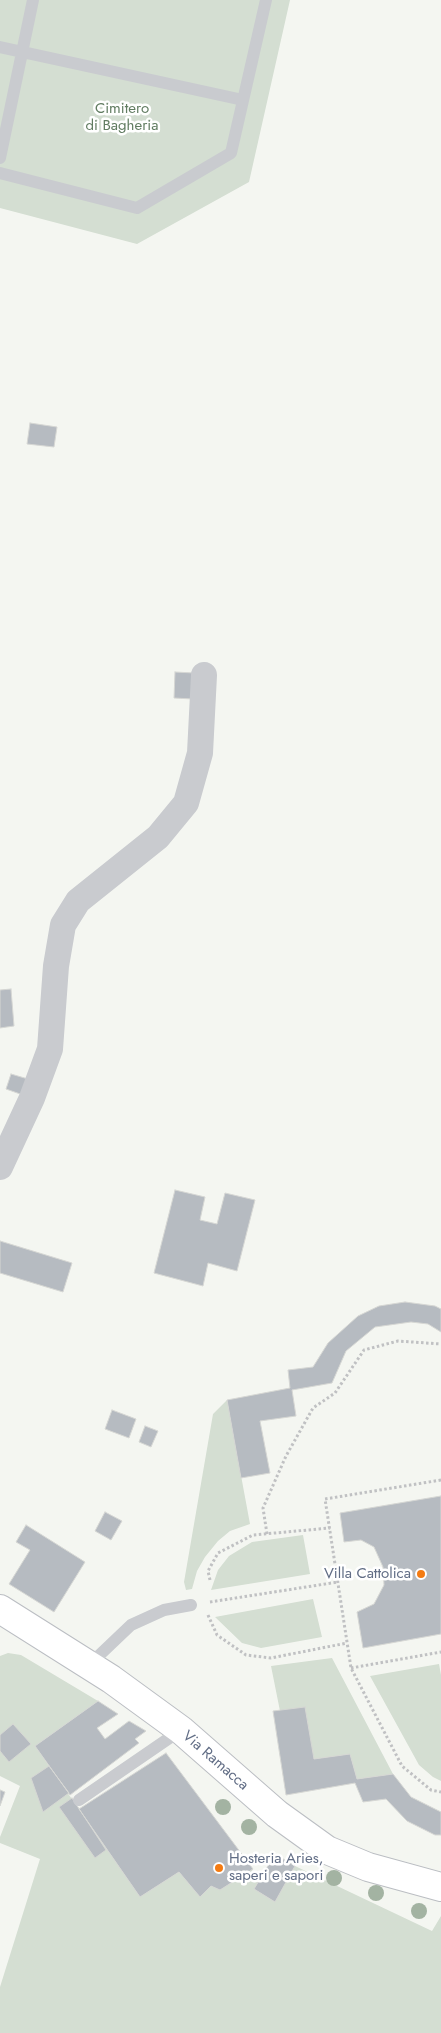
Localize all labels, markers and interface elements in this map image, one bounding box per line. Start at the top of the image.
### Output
park label: Cimitero di Bagheria [86,100,158,135]
place label: Villa Cattolica [324,1565,411,1583]
marker: Villa Cattolica [415,1568,427,1580]
street label: Via Ramacca [178,1727,252,1795]
place label: Hosteria Aries, saperi e sapori [229,1850,323,1885]
marker: Hosteria Aries, saperi e sapori [213,1862,225,1874]

